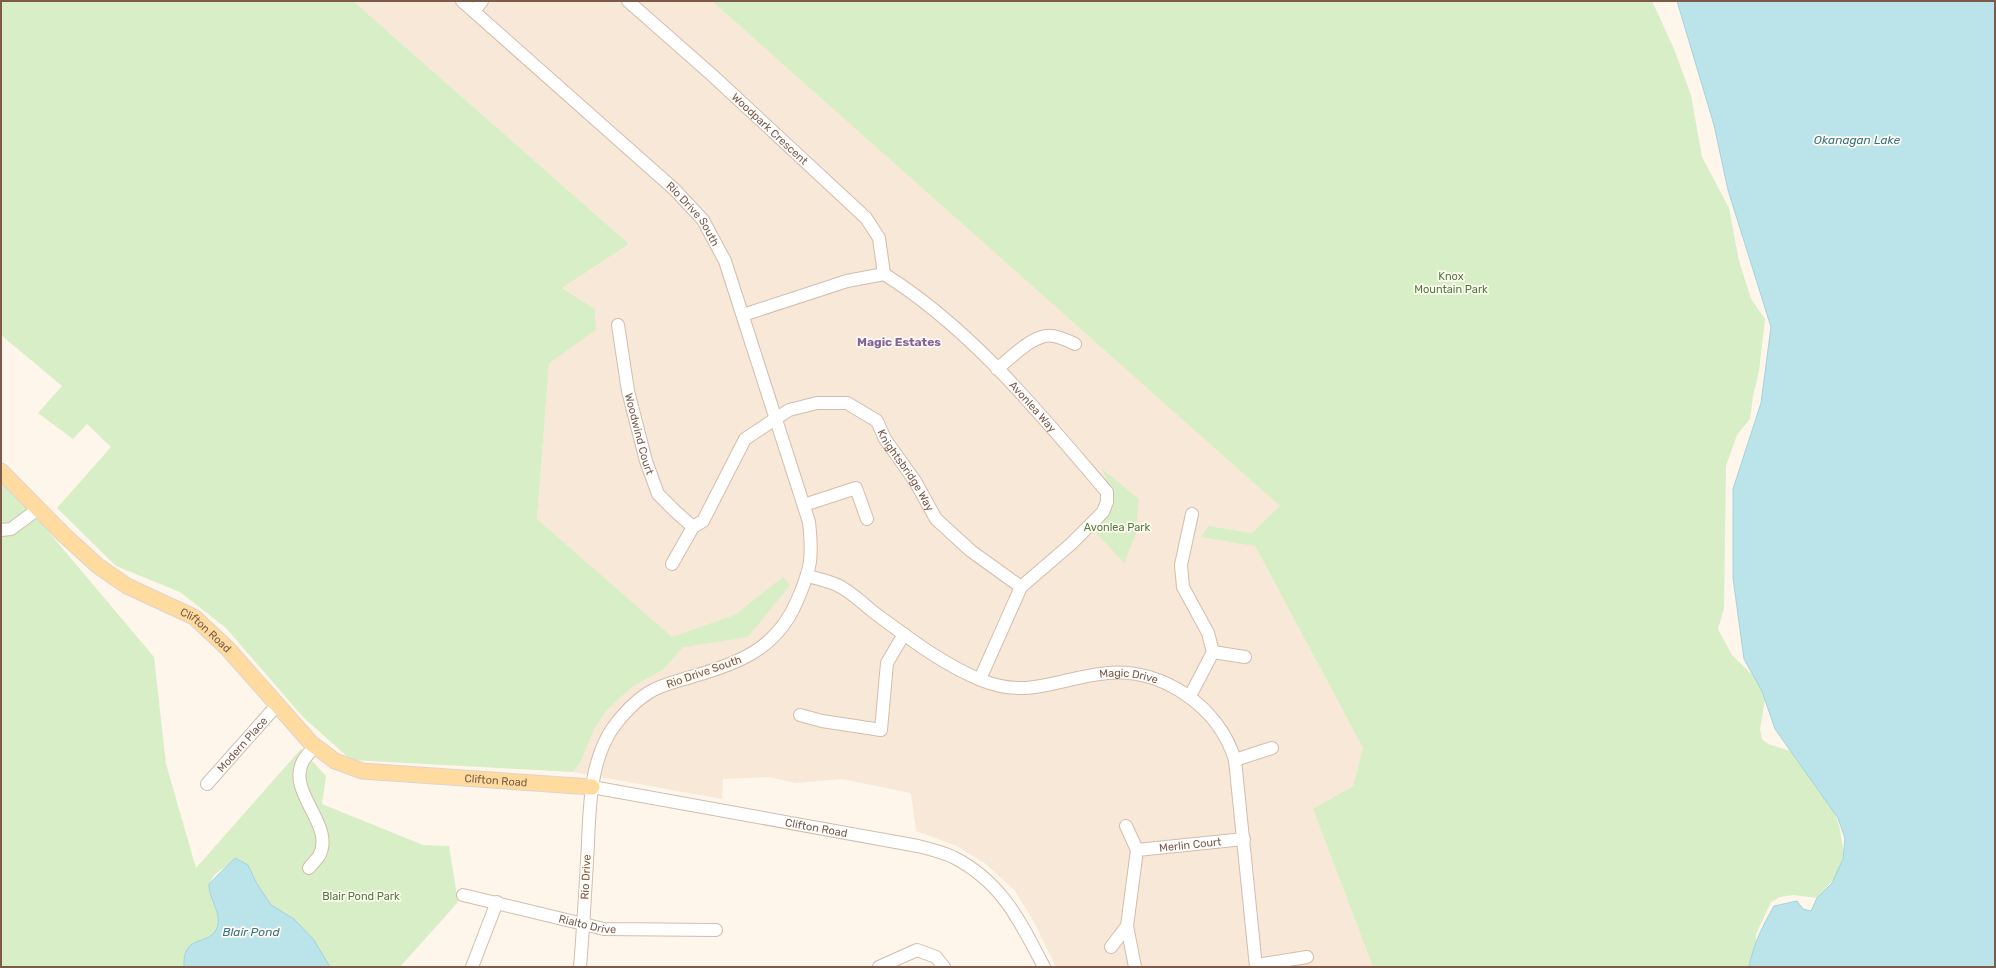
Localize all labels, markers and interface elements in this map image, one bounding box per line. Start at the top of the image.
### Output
street label: Woodpark Crescent [729,90,811,168]
water label: Okanagan Lake [1814,133,1900,147]
street label: Rio Drive South [664,179,722,248]
park label: Knox Mountain Park [1414,270,1488,296]
district label: Magic Estates [857,335,941,349]
street label: Avonlea Way [1007,378,1059,435]
street label: Woodwind Court [622,392,657,477]
street label: Knightsbridge Way [875,427,937,513]
park label: Avonlea Park [1084,521,1151,534]
street label: Clifton Road [178,605,234,655]
street label: Rio Drive South [665,653,743,691]
street label: Magic Drive [1099,666,1160,686]
street label: Modern Place [214,714,270,775]
street label: Clifton Road [464,772,528,789]
street label: Clifton Road [784,816,849,840]
street label: Merlin Court [1158,835,1223,854]
street label: Rio Drive [578,854,594,900]
park label: Blair Pond Park [322,890,400,903]
street label: Rialto Drive [557,912,616,936]
water label: Blair Pond [222,925,280,939]

